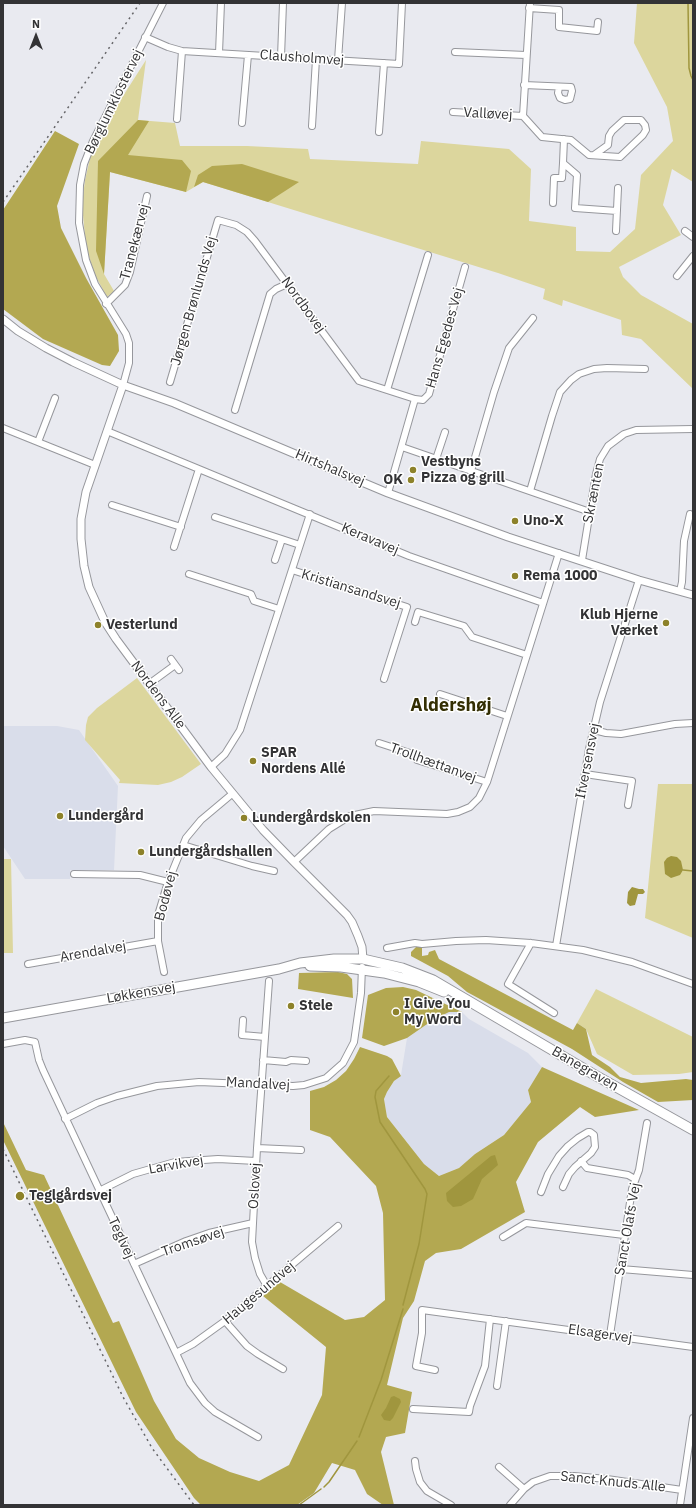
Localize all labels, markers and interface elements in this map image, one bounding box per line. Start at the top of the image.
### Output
north arrow [16,16,56,56]
text: N [32,17,40,31]
street label: Børglumklostervej [81,47,147,157]
street label: Clausholmvej [259,47,345,69]
street label: Valløvej [463,104,513,124]
street label: Tranekærvej [117,202,153,282]
street label: Jørgen Brønlunds Vej [168,235,220,367]
street label: Nordbovej [277,274,329,336]
street label: Hans Egedes Vej [423,286,467,390]
street label: Hirtshalsvej [293,446,367,490]
place label: Vestbyns Pizza og grill [421,454,505,486]
street label: Skrænten [580,461,608,525]
marker: Vestbyns Pizza og grill [408,465,418,475]
place label: OK [383,472,403,488]
marker: OK [406,475,416,485]
place label: Uno-X [523,513,564,529]
marker: Uno-X [510,516,520,526]
street label: Keravavej [339,519,401,559]
street label: Kristiansandsvej [299,566,403,612]
place label: Rema 1000 [523,568,597,584]
marker: Rema 1000 [510,571,520,581]
place label: Klub Hjerne Værket [580,607,658,640]
place label: Vesterlund [106,617,178,633]
marker: Klub Hjerne Værket [661,618,671,628]
marker: Vesterlund [93,620,103,630]
street label: Nordens Alle [127,658,189,732]
district label: Aldershøj [410,695,492,717]
street label: Ifversensvej [572,722,604,800]
street label: Trollhættanvej [387,740,479,786]
place label: SPAR Nordens Allé [261,745,346,778]
marker: SPAR Nordens Allé [248,756,258,766]
place label: Lundergård [68,808,144,824]
place label: Lundergårdskolen [252,810,371,826]
marker: Lundergård [55,811,65,821]
marker: Lundergårdskolen [239,813,249,823]
place label: Lundergårdshallen [149,844,273,860]
marker: Lundergårdshallen [136,847,146,857]
street label: Bodøvej [151,869,181,923]
street label: Arendalvej [59,938,127,966]
street label: Løkkensvej [105,979,177,1007]
place label: I Give You My Word [404,996,470,1028]
place label: Stele [299,998,333,1014]
marker: Stele [286,1001,296,1011]
marker: I Give You My Word [391,1007,401,1017]
street label: Banegraven [549,1043,621,1095]
street label: Mandalvej [226,1074,290,1094]
street label: Larvikvej [147,1152,205,1178]
street label: Oslovej [245,1162,265,1210]
street label: Sanct Olafs Vej [612,1181,644,1277]
place label: Teglgårdsvej [29,1188,112,1204]
marker: Teglgårdsvej [14,1190,26,1202]
street label: Teglvej [104,1215,138,1261]
street label: Tromsøvej [159,1223,227,1261]
street label: Haugesundvej [219,1258,299,1328]
street label: Elsagervej [567,1321,633,1347]
street label: Sanct Knuds Alle [559,1468,667,1496]

